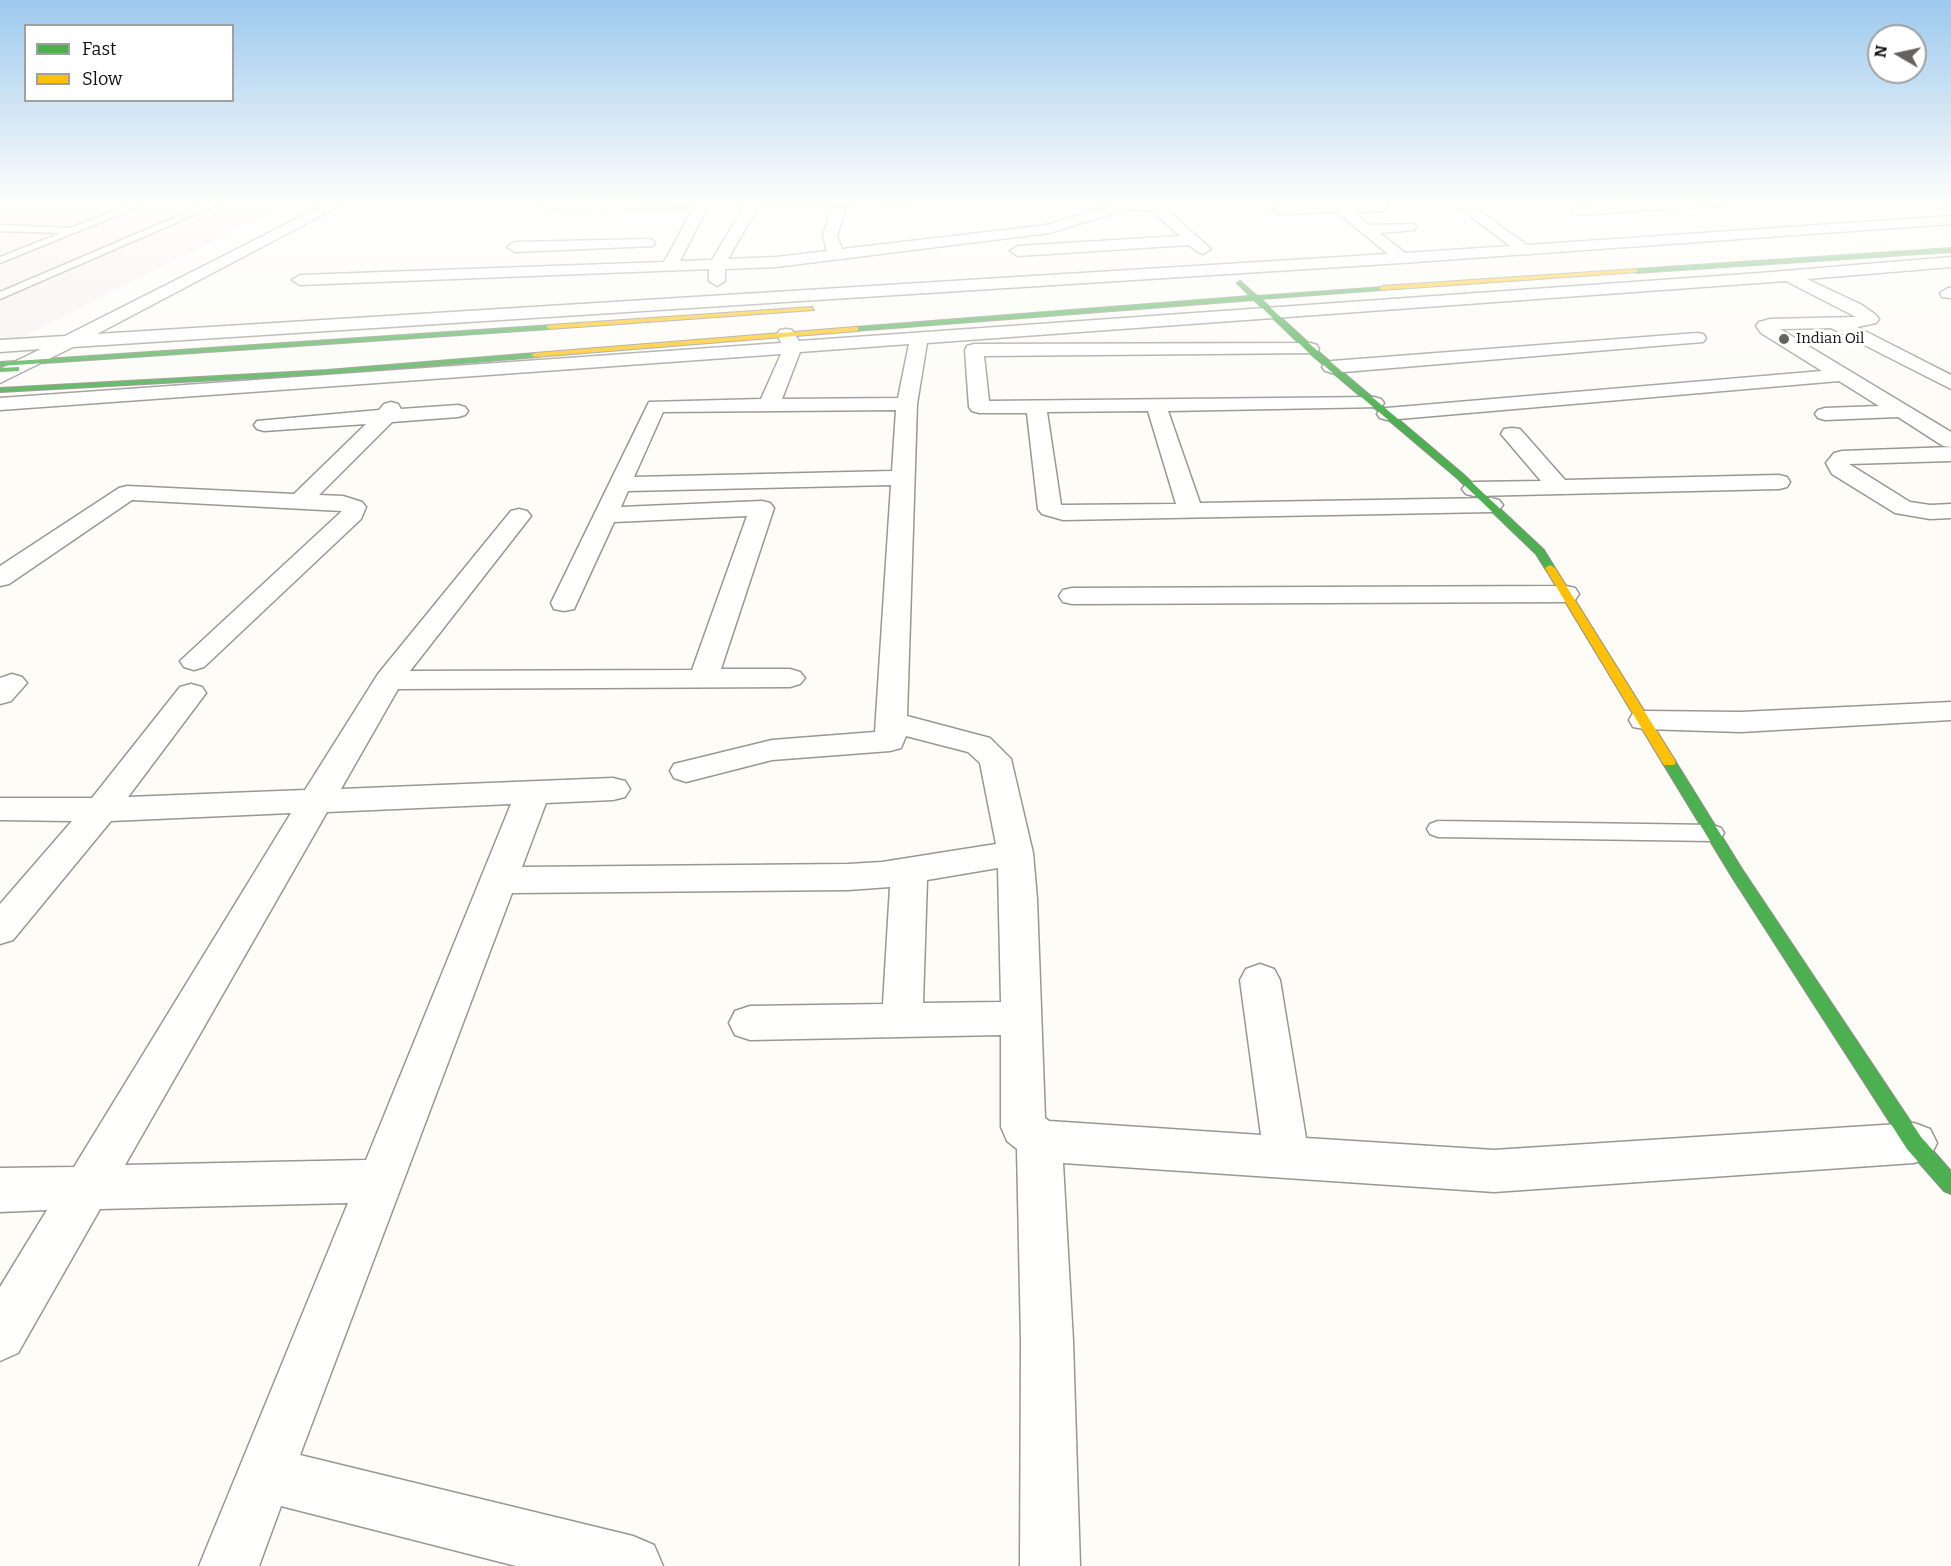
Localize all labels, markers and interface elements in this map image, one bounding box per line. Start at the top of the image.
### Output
legend [24,24,234,102]
north arrow [1867,24,1927,84]
text: Fast [82,38,117,60]
text: N [1870,44,1891,59]
text: Slow [82,68,122,90]
place label: Indian Oil [1796,330,1864,348]
marker: Indian Oil [1777,332,1791,346]

